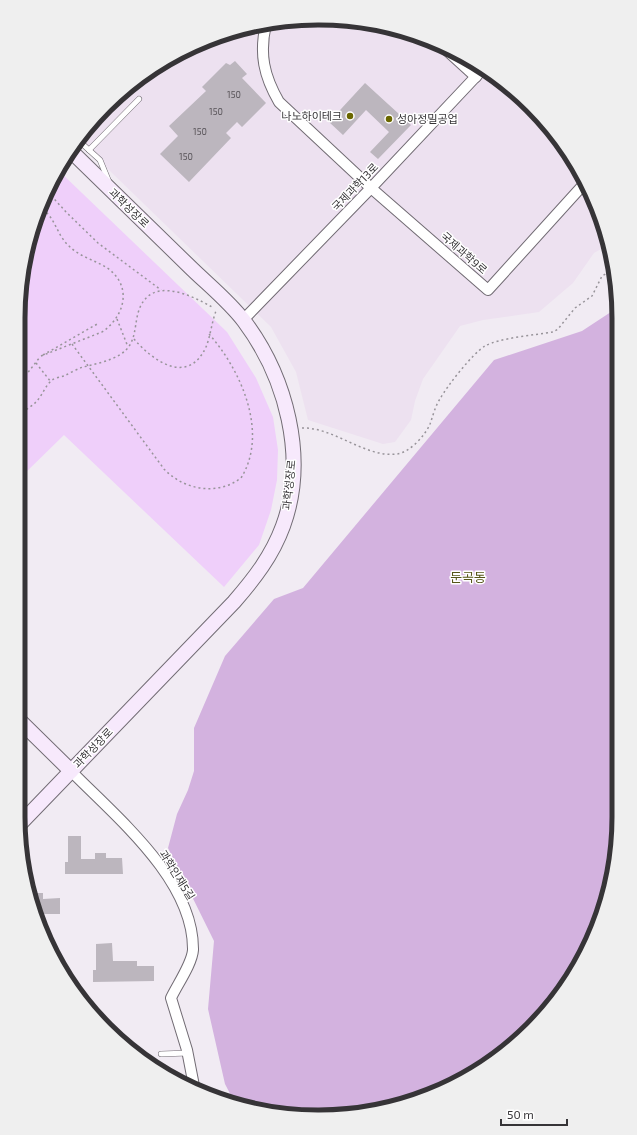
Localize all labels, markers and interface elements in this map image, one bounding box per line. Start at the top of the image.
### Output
house number: 150 [227,89,241,100]
house number: 150 [209,106,223,117]
place label: 나노하이테크 [281,109,342,122]
marker: 나노하이테크 [345,111,355,121]
place label: 성아정밀공업 [397,112,458,125]
marker: 성아정밀공업 [384,114,394,124]
house number: 150 [193,126,207,137]
house number: 150 [179,151,193,162]
street label: 국제과학13로 [329,160,381,213]
street label: 과학성장로 [107,185,152,230]
street label: 국제과학9로 [439,229,490,276]
street label: 과학성장로 [279,459,298,511]
district label: 둔곡동 [450,569,486,585]
street label: 과학성장로 [70,725,115,770]
street label: 과학인재5길 [157,847,198,902]
scale bar [501,1101,567,1127]
text: 50 m [507,1107,534,1121]

